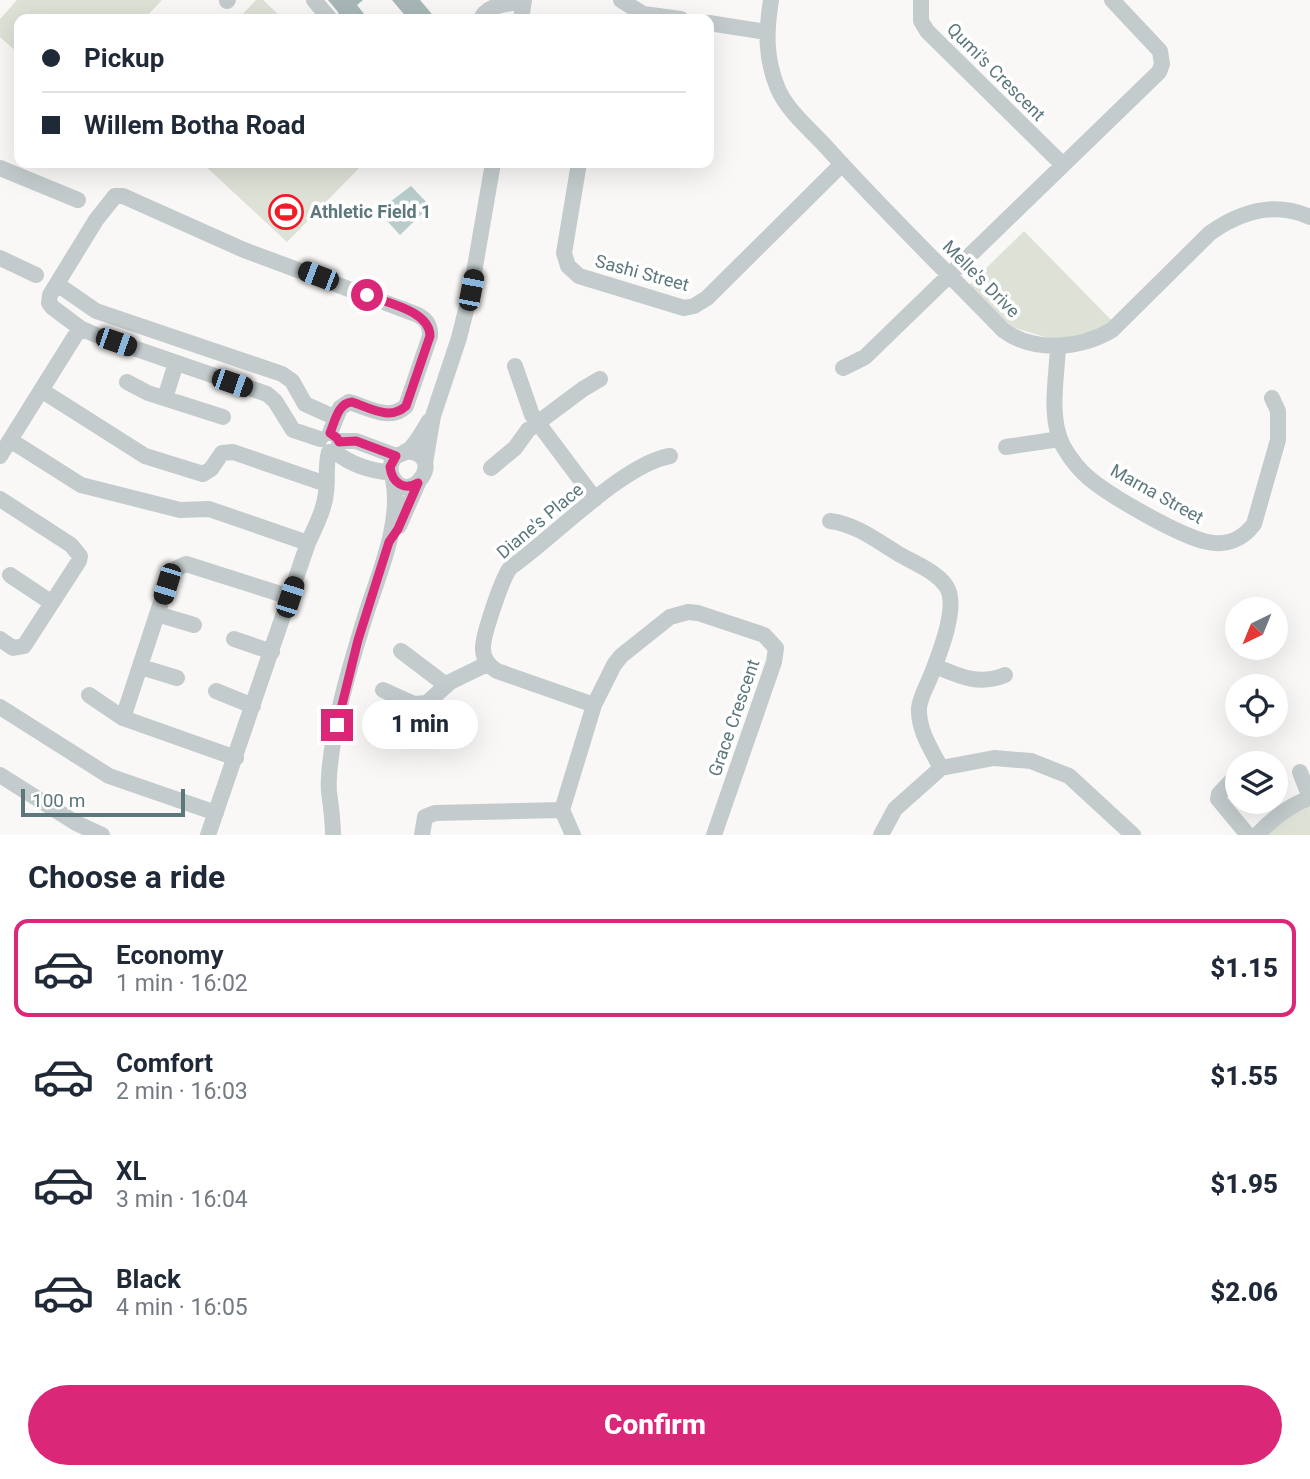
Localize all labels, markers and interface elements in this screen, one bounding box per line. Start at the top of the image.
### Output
street label: Qumi's Crescent [943,18,1050,125]
text: Pickup [84,43,164,73]
text: Willem Botha Road [84,110,305,140]
sports icon: Athletic Field 1 [267,193,305,231]
place label: Athletic Field 1 [310,201,431,222]
street label: Melle's Drive [939,236,1024,321]
street label: Sashi Street [593,250,691,295]
car [295,259,342,293]
car [457,267,486,313]
route start [351,279,383,311]
car [93,325,140,359]
car [209,366,256,400]
street label: Marna Street [1107,459,1208,528]
street label: Diane's Place [492,478,587,563]
car [151,561,184,607]
car [274,574,307,620]
north arrow [1225,597,1288,660]
map controls [1225,597,1288,814]
street label: Grace Crescent [704,656,763,779]
button: locate [1225,674,1288,737]
callout: 1 min [362,700,477,750]
route end [321,709,353,741]
text: 1 min [391,711,449,738]
button: layers [1225,751,1288,814]
scale bar [21,786,186,818]
text: 100 m [32,789,85,812]
text: Choose a ride [28,858,225,896]
icon: car [32,937,95,1000]
text: Economy [116,940,223,970]
text: $1.15 [1210,953,1278,983]
text: 1 min · 16:02 [116,970,248,997]
icon: car [32,1045,95,1108]
text: Comfort [116,1048,213,1078]
text: $1.55 [1210,1061,1278,1091]
text: 2 min · 16:03 [116,1078,248,1105]
icon: car [32,1153,95,1216]
text: XL [116,1156,147,1186]
text: $1.95 [1210,1169,1278,1199]
text: 3 min · 16:04 [116,1186,248,1213]
icon: car [32,1261,95,1324]
text: Black [116,1264,181,1294]
text: $2.06 [1210,1277,1278,1307]
text: 4 min · 16:05 [116,1294,248,1321]
button: Confirm [28,1385,1282,1465]

